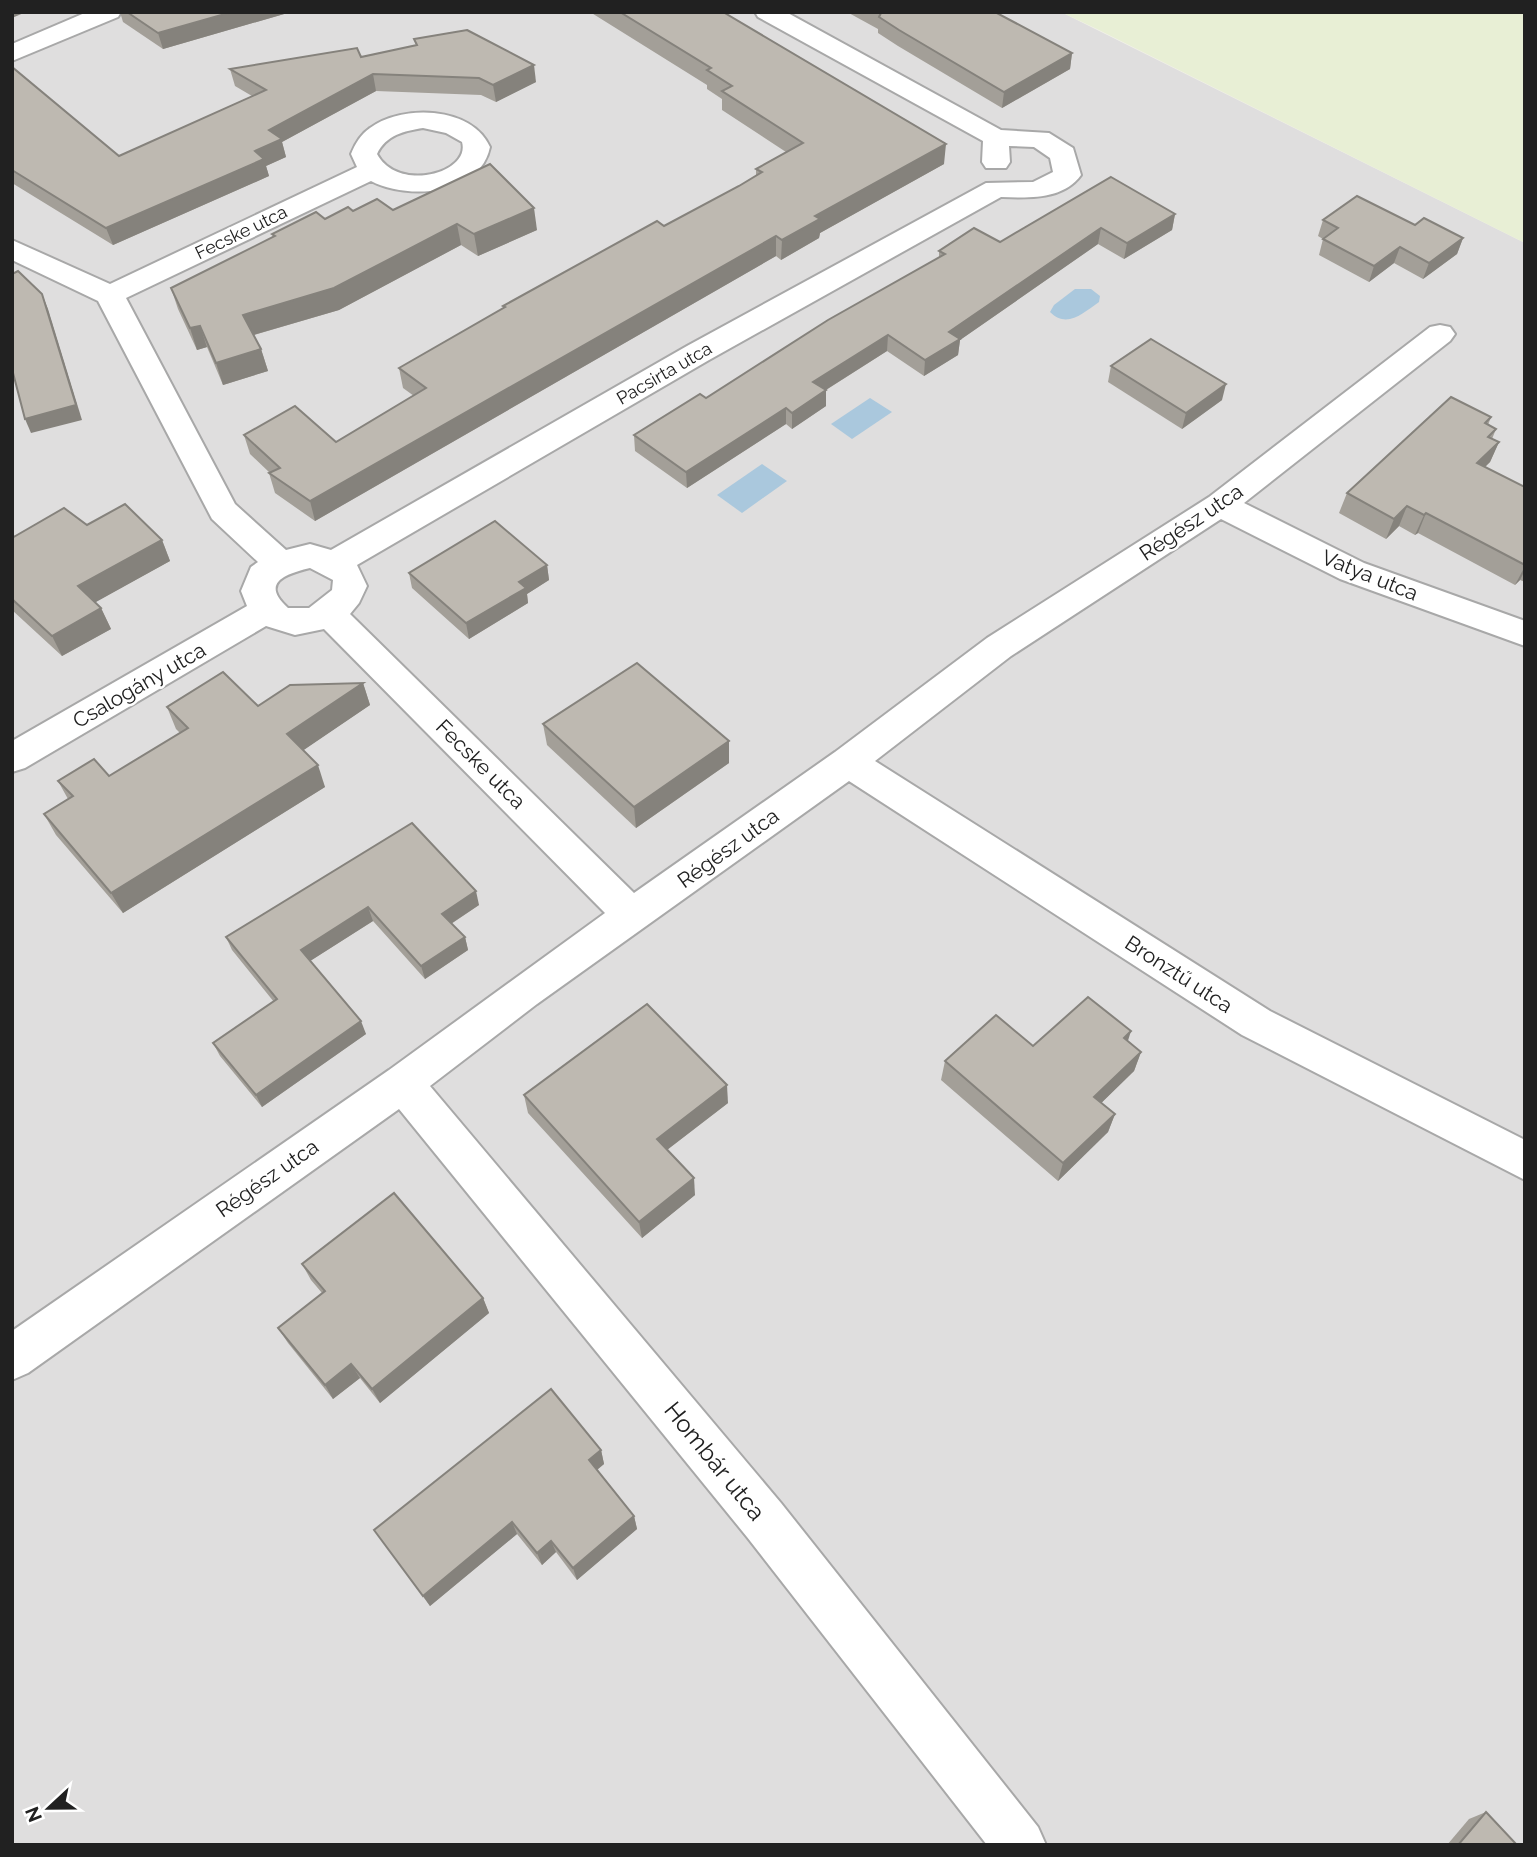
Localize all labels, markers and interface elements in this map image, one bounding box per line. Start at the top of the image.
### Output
street label: Fecske utca [192,201,290,263]
street label: Pacsirta utca [613,337,715,409]
street label: Régész utca [1135,478,1247,566]
street label: Vatya utca [1318,544,1422,606]
street label: Csalogány utca [68,637,210,733]
street label: Fecske utca [431,714,531,814]
street label: Régész utca [672,803,784,893]
street label: Bronztű utca [1121,930,1237,1018]
street label: Régész utca [211,1134,323,1222]
street label: Hombár utca [658,1396,772,1526]
north arrow [14,1773,84,1843]
text: N [20,1804,46,1825]

